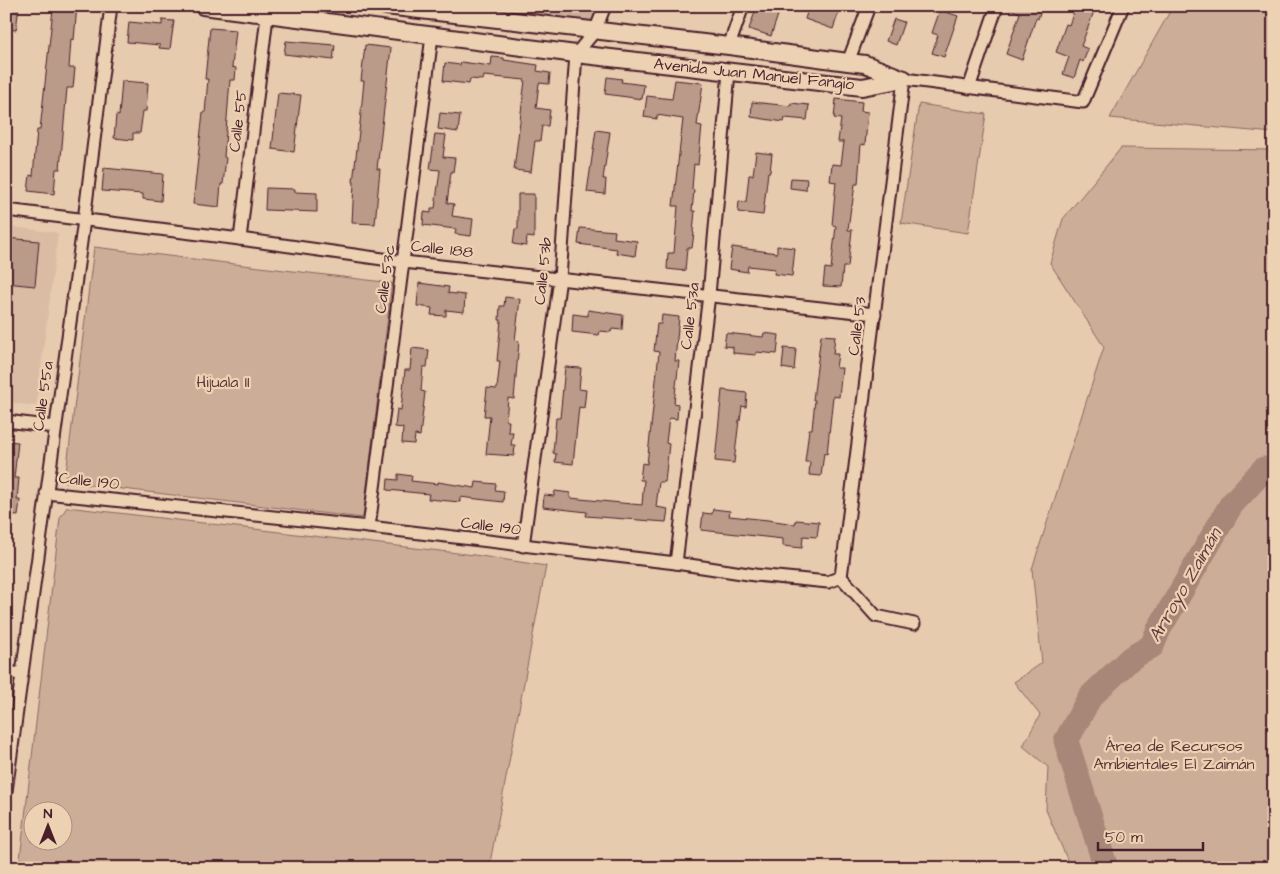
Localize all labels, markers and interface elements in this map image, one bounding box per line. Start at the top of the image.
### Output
street label: Avenida Juan Manuel Fangio [653,53,855,96]
street label: Calle 55 [223,88,253,153]
street label: Calle 188 [410,235,474,263]
street label: Calle 53b [529,236,557,306]
street label: Calle 53c [369,243,401,315]
street label: Calle 53a [675,281,705,351]
street label: Calle 53 [842,295,872,357]
street label: Calle 55a [27,360,59,432]
park label: Hijuala II [196,371,250,393]
street label: Calle 190 [58,467,120,495]
street label: Calle 190 [459,511,523,541]
water label: Arroyo Zaimán [1142,522,1229,647]
park label: Área de Recursos Ambientales El Zaimán [1093,735,1255,775]
north arrow [22,802,72,852]
text: N [44,804,53,824]
scale bar [1098,819,1202,851]
text: 50 m [1105,827,1143,848]

